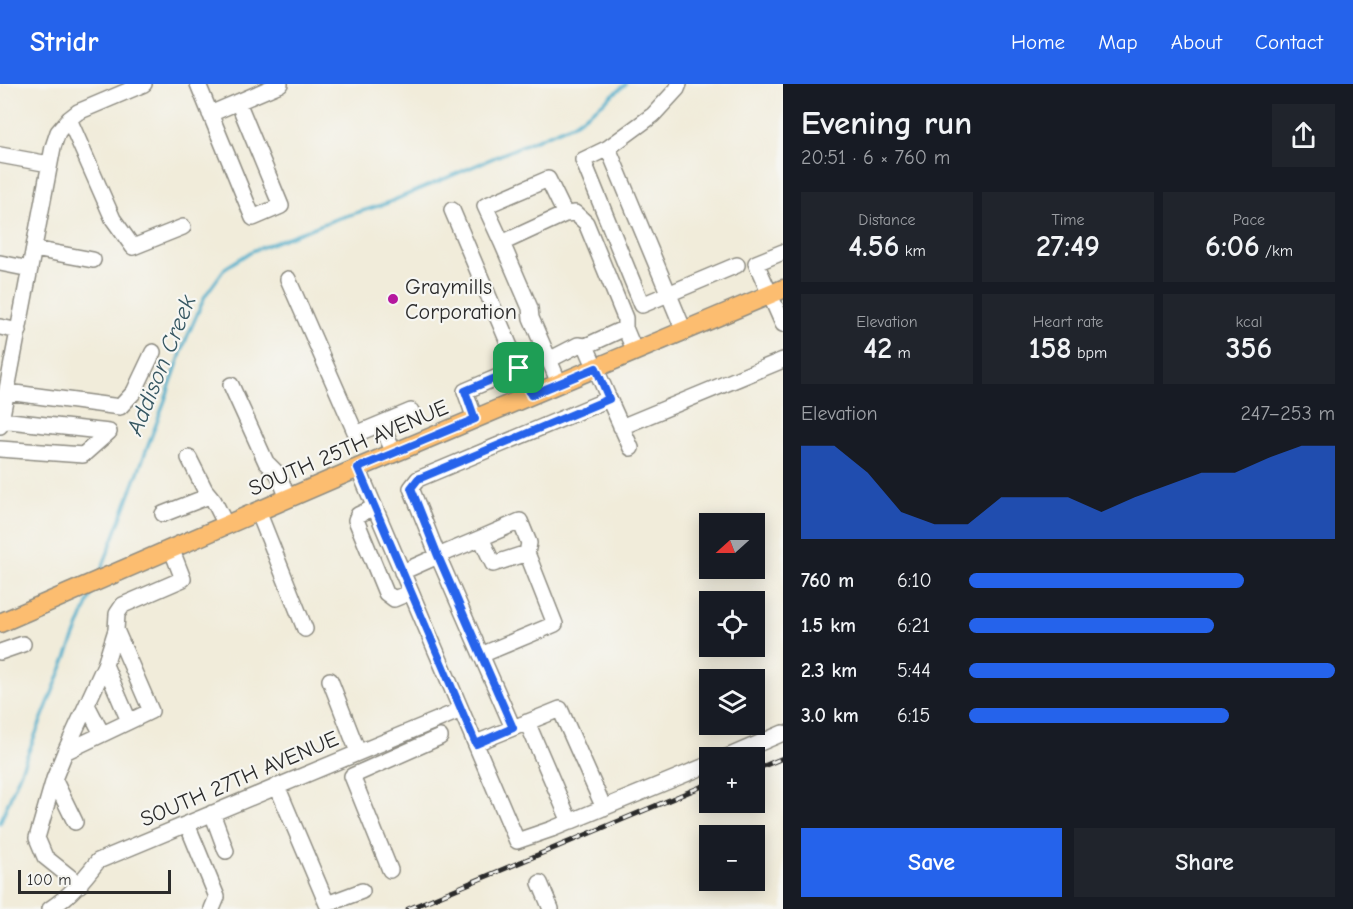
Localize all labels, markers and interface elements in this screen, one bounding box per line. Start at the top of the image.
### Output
text: Stridr [30,26,98,58]
text: Home [1011,30,1065,54]
text: Map [1098,30,1138,54]
text: About [1171,30,1222,54]
text: Contact [1255,30,1323,54]
text: Evening run [801,104,972,142]
button: share [1272,104,1335,167]
text: 20:51 · 6 × 760 m [801,146,950,169]
text: Distance [858,211,916,229]
text: Time [1051,211,1085,229]
text: Pace [1233,211,1265,229]
text: 4.56 [848,229,899,264]
text: 27:49 [1036,229,1100,264]
text: 6:06 [1205,229,1260,264]
text: km [899,242,926,260]
text: /km [1260,242,1293,260]
place label: Graymills Corporation [405,274,517,325]
water label: Addison Creek [120,291,202,440]
marker: Graymills Corporation [386,292,400,306]
text: Elevation [856,313,918,331]
text: Heart rate [1033,313,1103,331]
text: kcal [1236,313,1262,331]
text: 42 [863,331,892,366]
text: 158 [1029,331,1072,366]
text: 356 [1226,331,1272,366]
pin [493,342,544,393]
text: m [892,344,911,362]
text: bpm [1072,344,1107,362]
icon: arrive [502,351,535,384]
street label: SOUTH 25TH AVENUE [245,394,452,502]
text: Elevation [801,402,878,425]
text: 247–253 m [1240,402,1335,425]
north arrow [699,513,765,579]
map controls [699,513,765,891]
text: 760 m [801,569,854,592]
text: 6:10 [897,569,932,592]
button: locate [699,591,765,657]
text: 1.5 km [801,614,856,637]
text: 6:21 [897,614,930,637]
text: 2.3 km [801,659,857,682]
text: 5:44 [897,659,931,682]
button: layers [699,669,765,735]
text: 3.0 km [801,704,859,727]
text: 6:15 [897,704,930,727]
street label: SOUTH 27TH AVENUE [136,725,342,832]
button: + [699,747,765,813]
button: − [699,825,765,891]
button: Save [801,828,1062,897]
button: Share [1074,828,1335,897]
scale bar [18,867,171,894]
text: 100 m [27,871,71,889]

